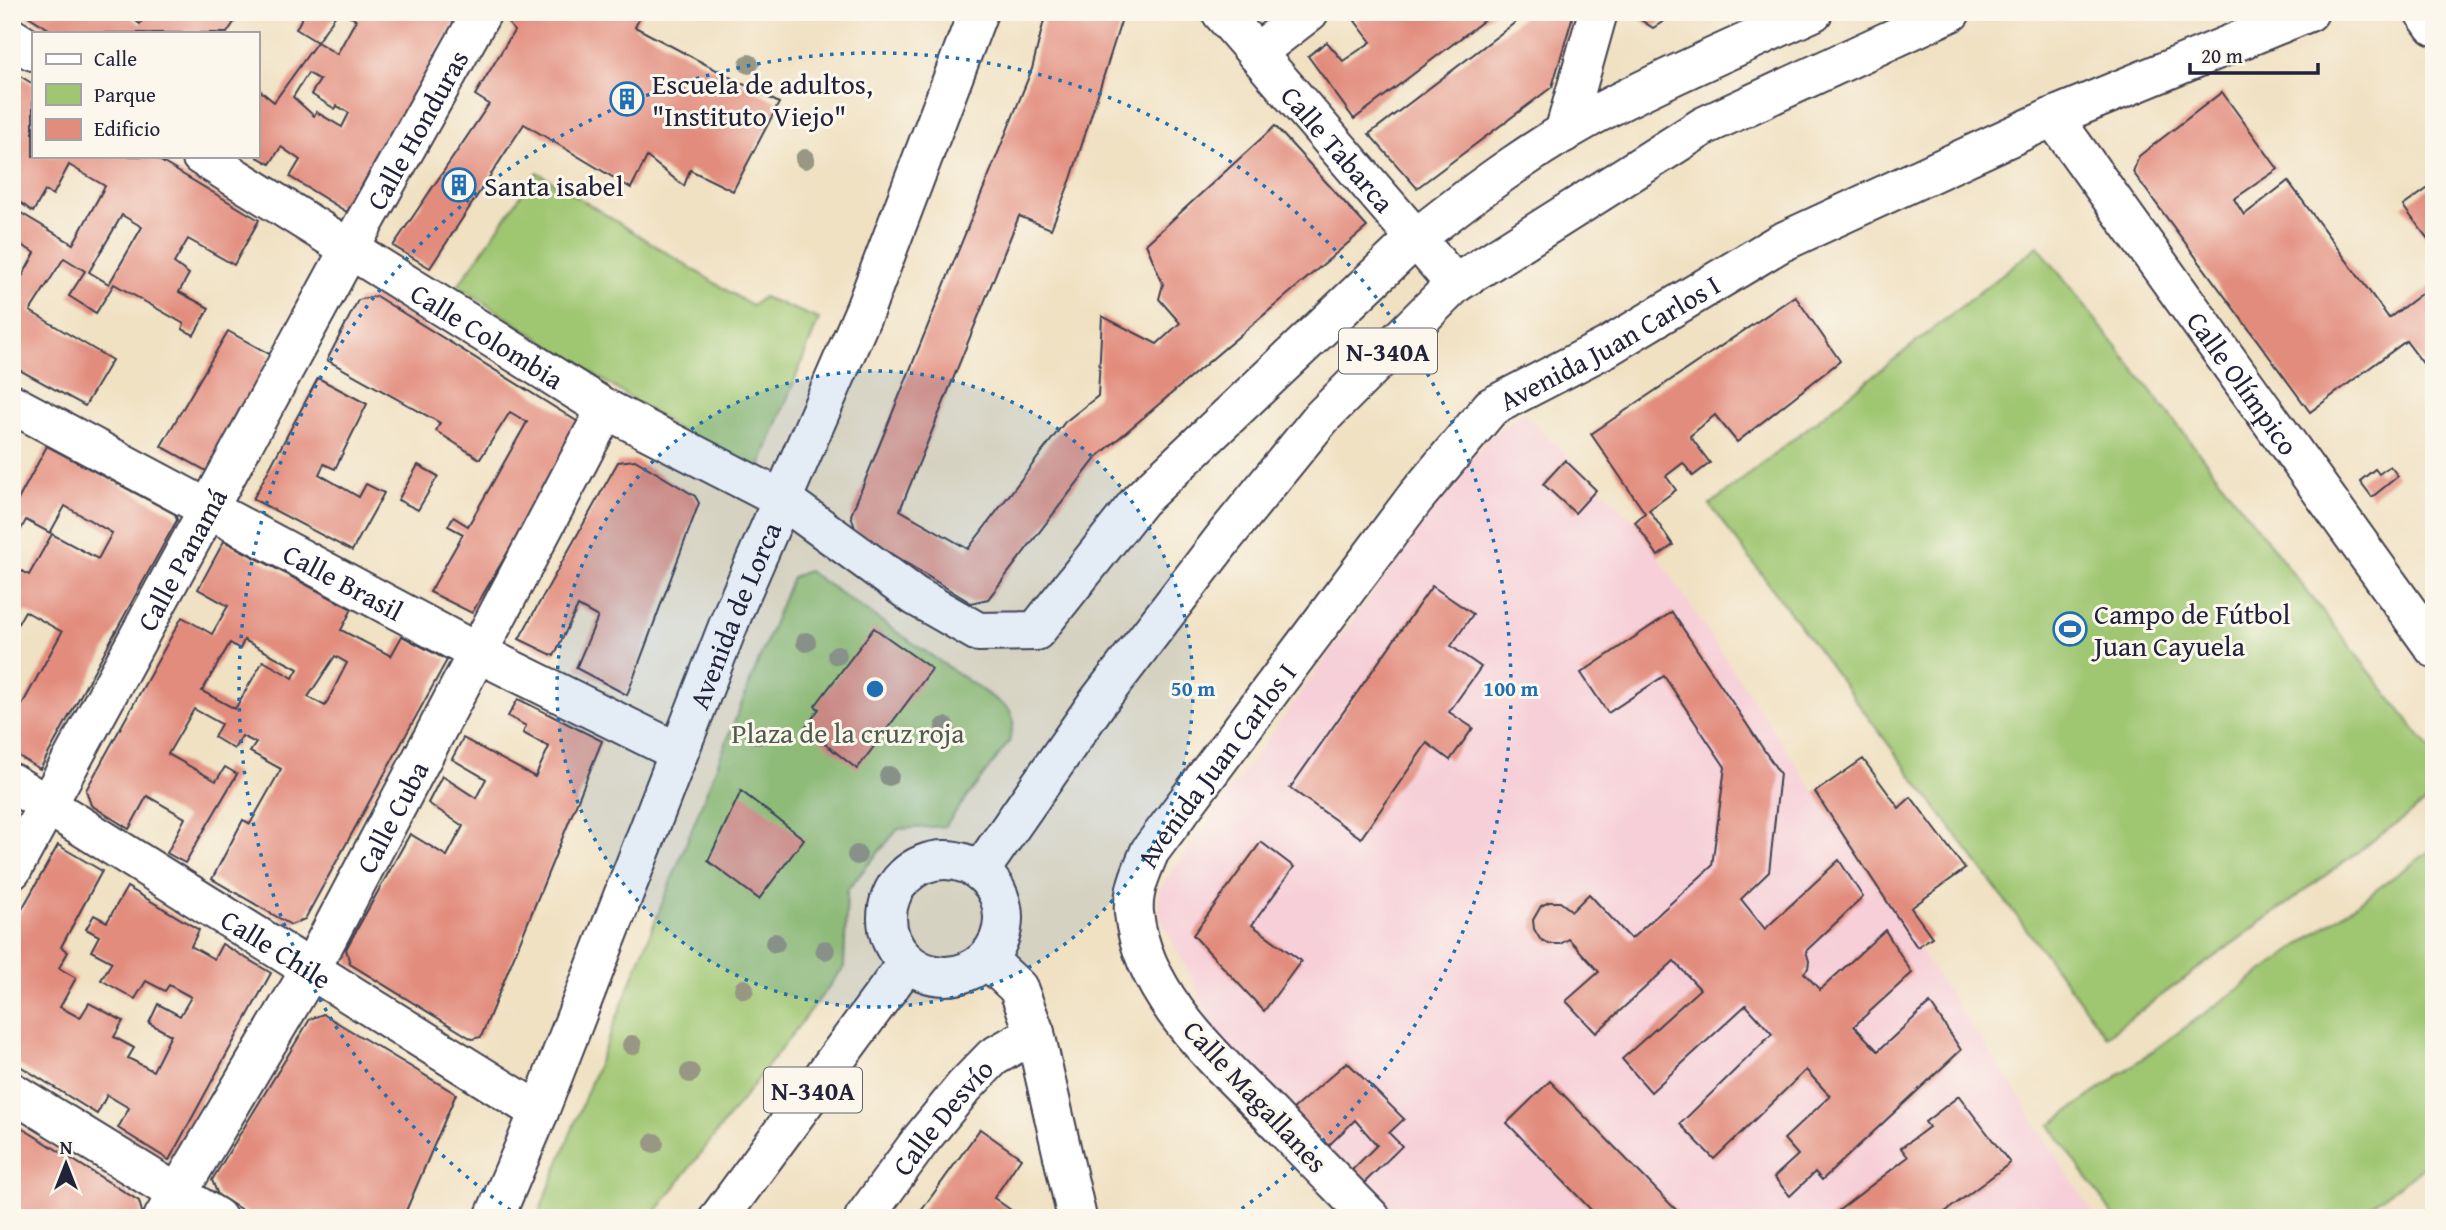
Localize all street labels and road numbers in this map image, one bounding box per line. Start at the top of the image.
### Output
street label: Calle Honduras [355,42,478,217]
street label: Calle Tabarca [1272,76,1405,221]
street label: Avenida Juan Carlos I [1491,264,1727,420]
street label: Calle Colombia [403,272,573,399]
street label: Calle Olímpico [2178,302,2310,463]
road number: N-340A [1339,328,1437,374]
street label: Calle Panamá [126,480,237,638]
street label: Avenida de Lorca [677,514,791,715]
street label: Calle Brasil [276,532,411,630]
street label: Avenida Juan Carlos I [1125,654,1305,874]
street label: Calle Cuba [345,752,438,880]
street label: Calle Chile [213,898,340,998]
street label: Calle Magallanes [1174,1010,1338,1182]
street label: Calle Desvío [881,1049,1002,1184]
road number: N-340A [764,1068,862,1112]

